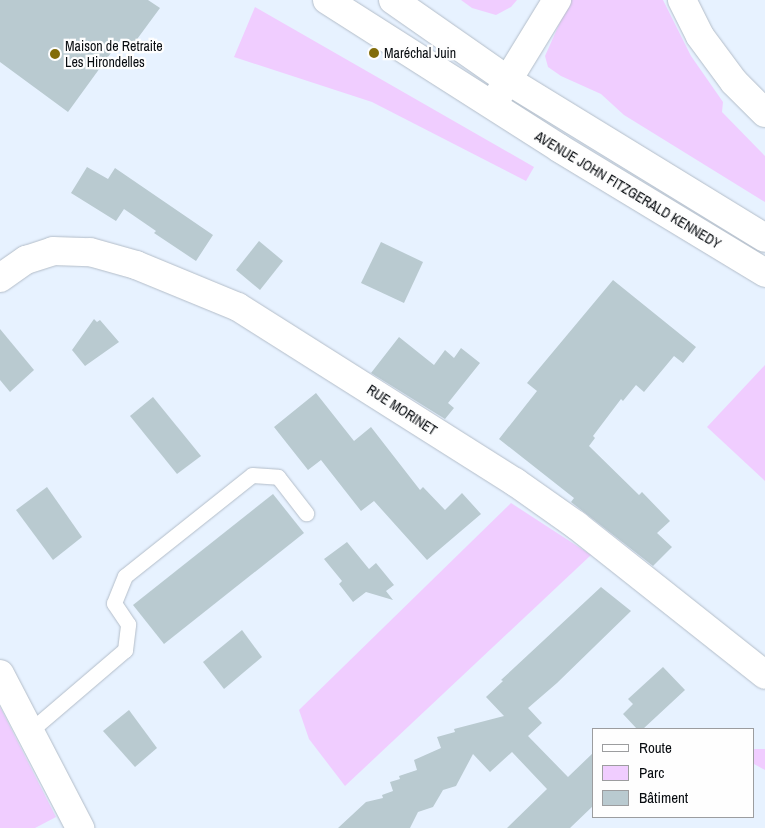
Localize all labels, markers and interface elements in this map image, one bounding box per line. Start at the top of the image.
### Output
place label: Maison de Retraite Les Hirondelles [65,38,163,70]
place label: Maréchal Juin [384,45,456,61]
marker: Maréchal Juin [368,47,380,59]
marker: Maison de Retraite Les Hirondelles [49,48,61,60]
street label: AVENUE JOHN FITZGERALD KENNEDY [532,128,724,252]
street label: RUE MORINET [364,381,440,439]
legend [592,728,755,818]
text: Route [639,737,672,758]
text: Parc [639,762,664,783]
text: Bâtiment [639,787,688,808]

